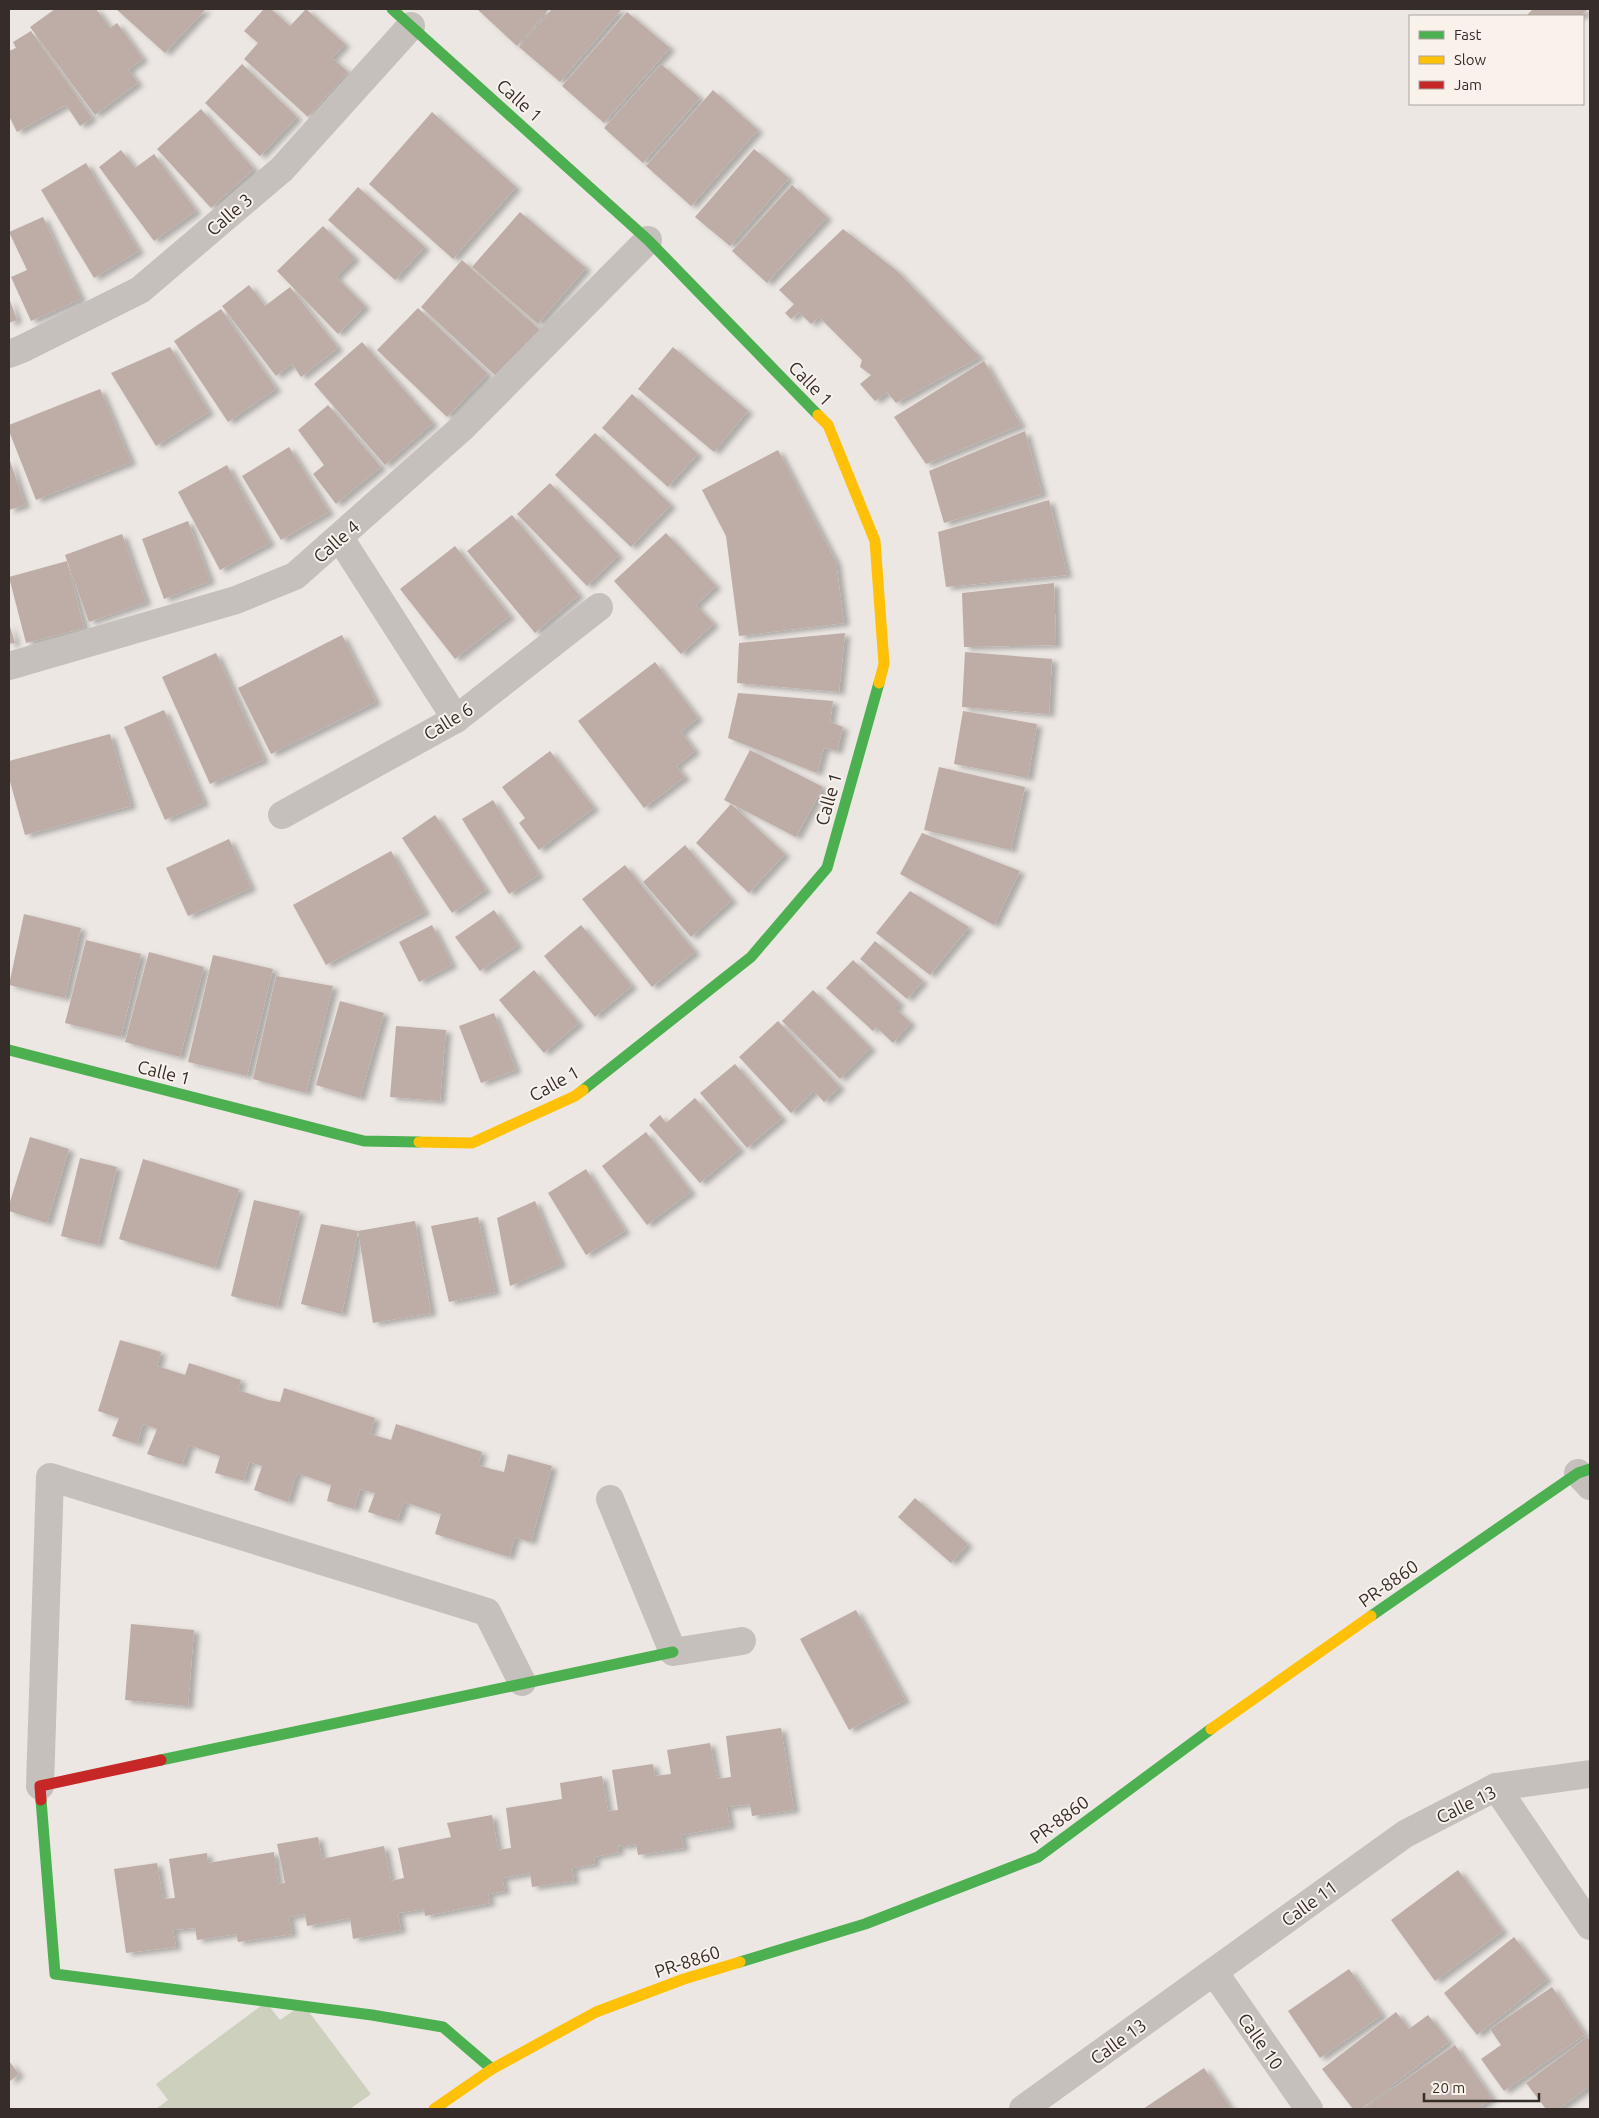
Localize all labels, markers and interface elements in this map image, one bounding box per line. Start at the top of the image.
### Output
legend [1409,15,1584,105]
text: Fast [1454,26,1482,43]
text: Slow [1454,51,1487,68]
street label: Calle 1 [493,75,547,125]
text: Jam [1454,76,1482,93]
street label: Calle 3 [202,189,256,239]
street label: Calle 1 [785,357,837,409]
street label: Calle 4 [309,516,363,566]
street label: Calle 6 [420,698,476,744]
street label: Calle 1 [811,770,845,828]
street label: Calle 1 [135,1056,193,1088]
street label: Calle 1 [526,1061,582,1105]
street label: PR-8860 [1355,1555,1421,1611]
street label: Calle 13 [1433,1781,1499,1827]
street label: PR-8860 [1026,1791,1092,1847]
street label: Calle 11 [1277,1876,1341,1930]
street label: PR-8860 [652,1941,722,1981]
street label: Calle 10 [1234,2009,1288,2073]
street label: Calle 13 [1086,2014,1150,2068]
scale bar [1424,2070,1539,2102]
text: 20 m [1432,2079,1465,2096]

